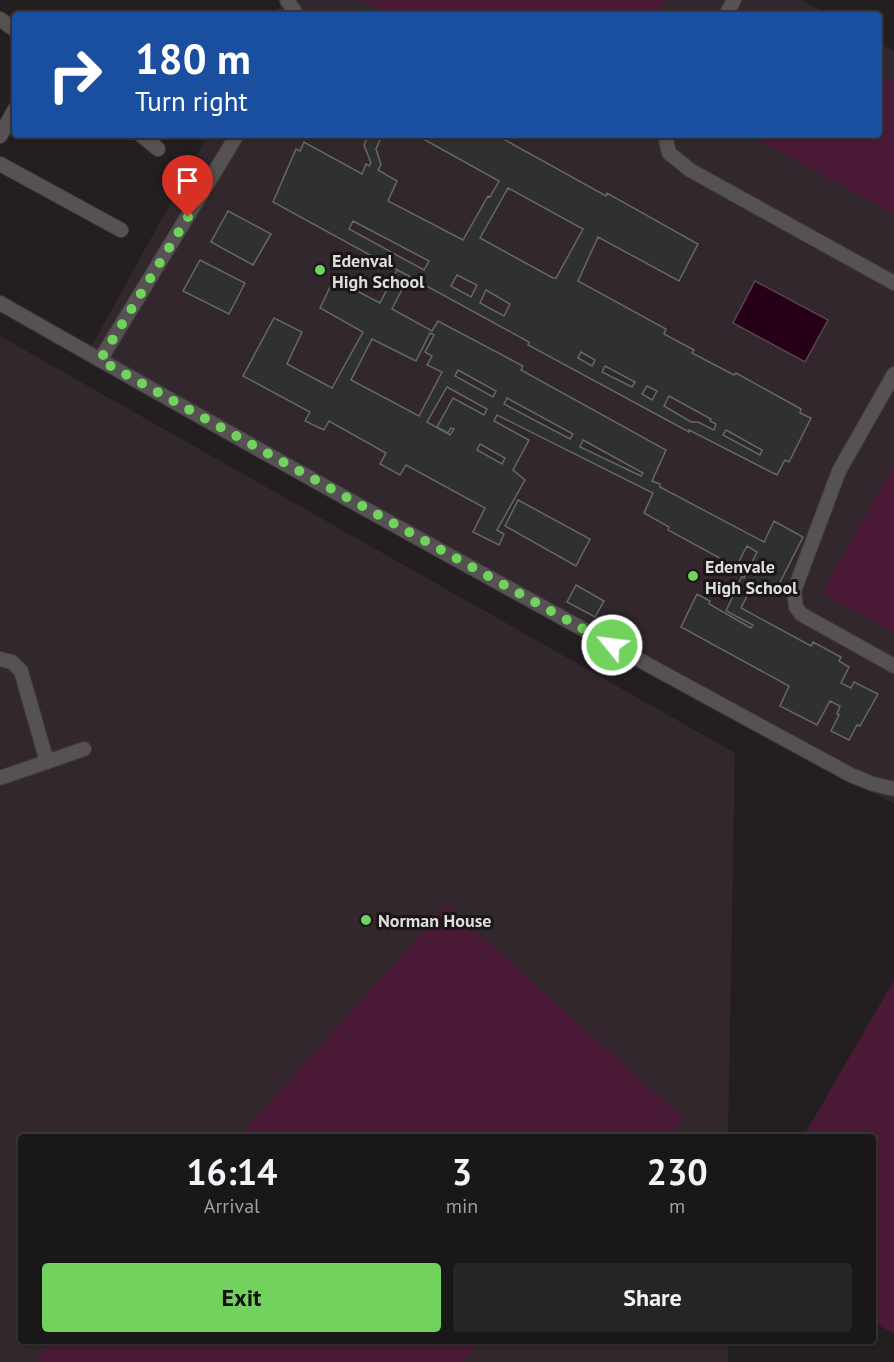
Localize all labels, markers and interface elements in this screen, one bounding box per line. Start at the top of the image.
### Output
text: 180 m [135,31,251,86]
icon: right [36,36,114,114]
text: Turn right [135,84,248,118]
pin [162,155,213,217]
icon: arrive [171,164,204,197]
place label: Edenval High School [332,249,425,293]
marker: Edenval High School [313,263,327,277]
place label: Edenvale High School [705,555,798,599]
marker: Edenvale High School [686,569,700,583]
position arrow [580,613,644,677]
place label: Norman House [378,909,491,932]
marker: Norman House [359,913,373,927]
text: 16:14 [186,1148,278,1195]
text: 3 [452,1148,472,1195]
text: 230 [647,1148,708,1195]
text: Arrival [204,1193,260,1219]
text: min [446,1193,478,1219]
text: m [669,1193,685,1219]
button: Exit [42,1263,441,1332]
button: Share [453,1263,852,1332]

